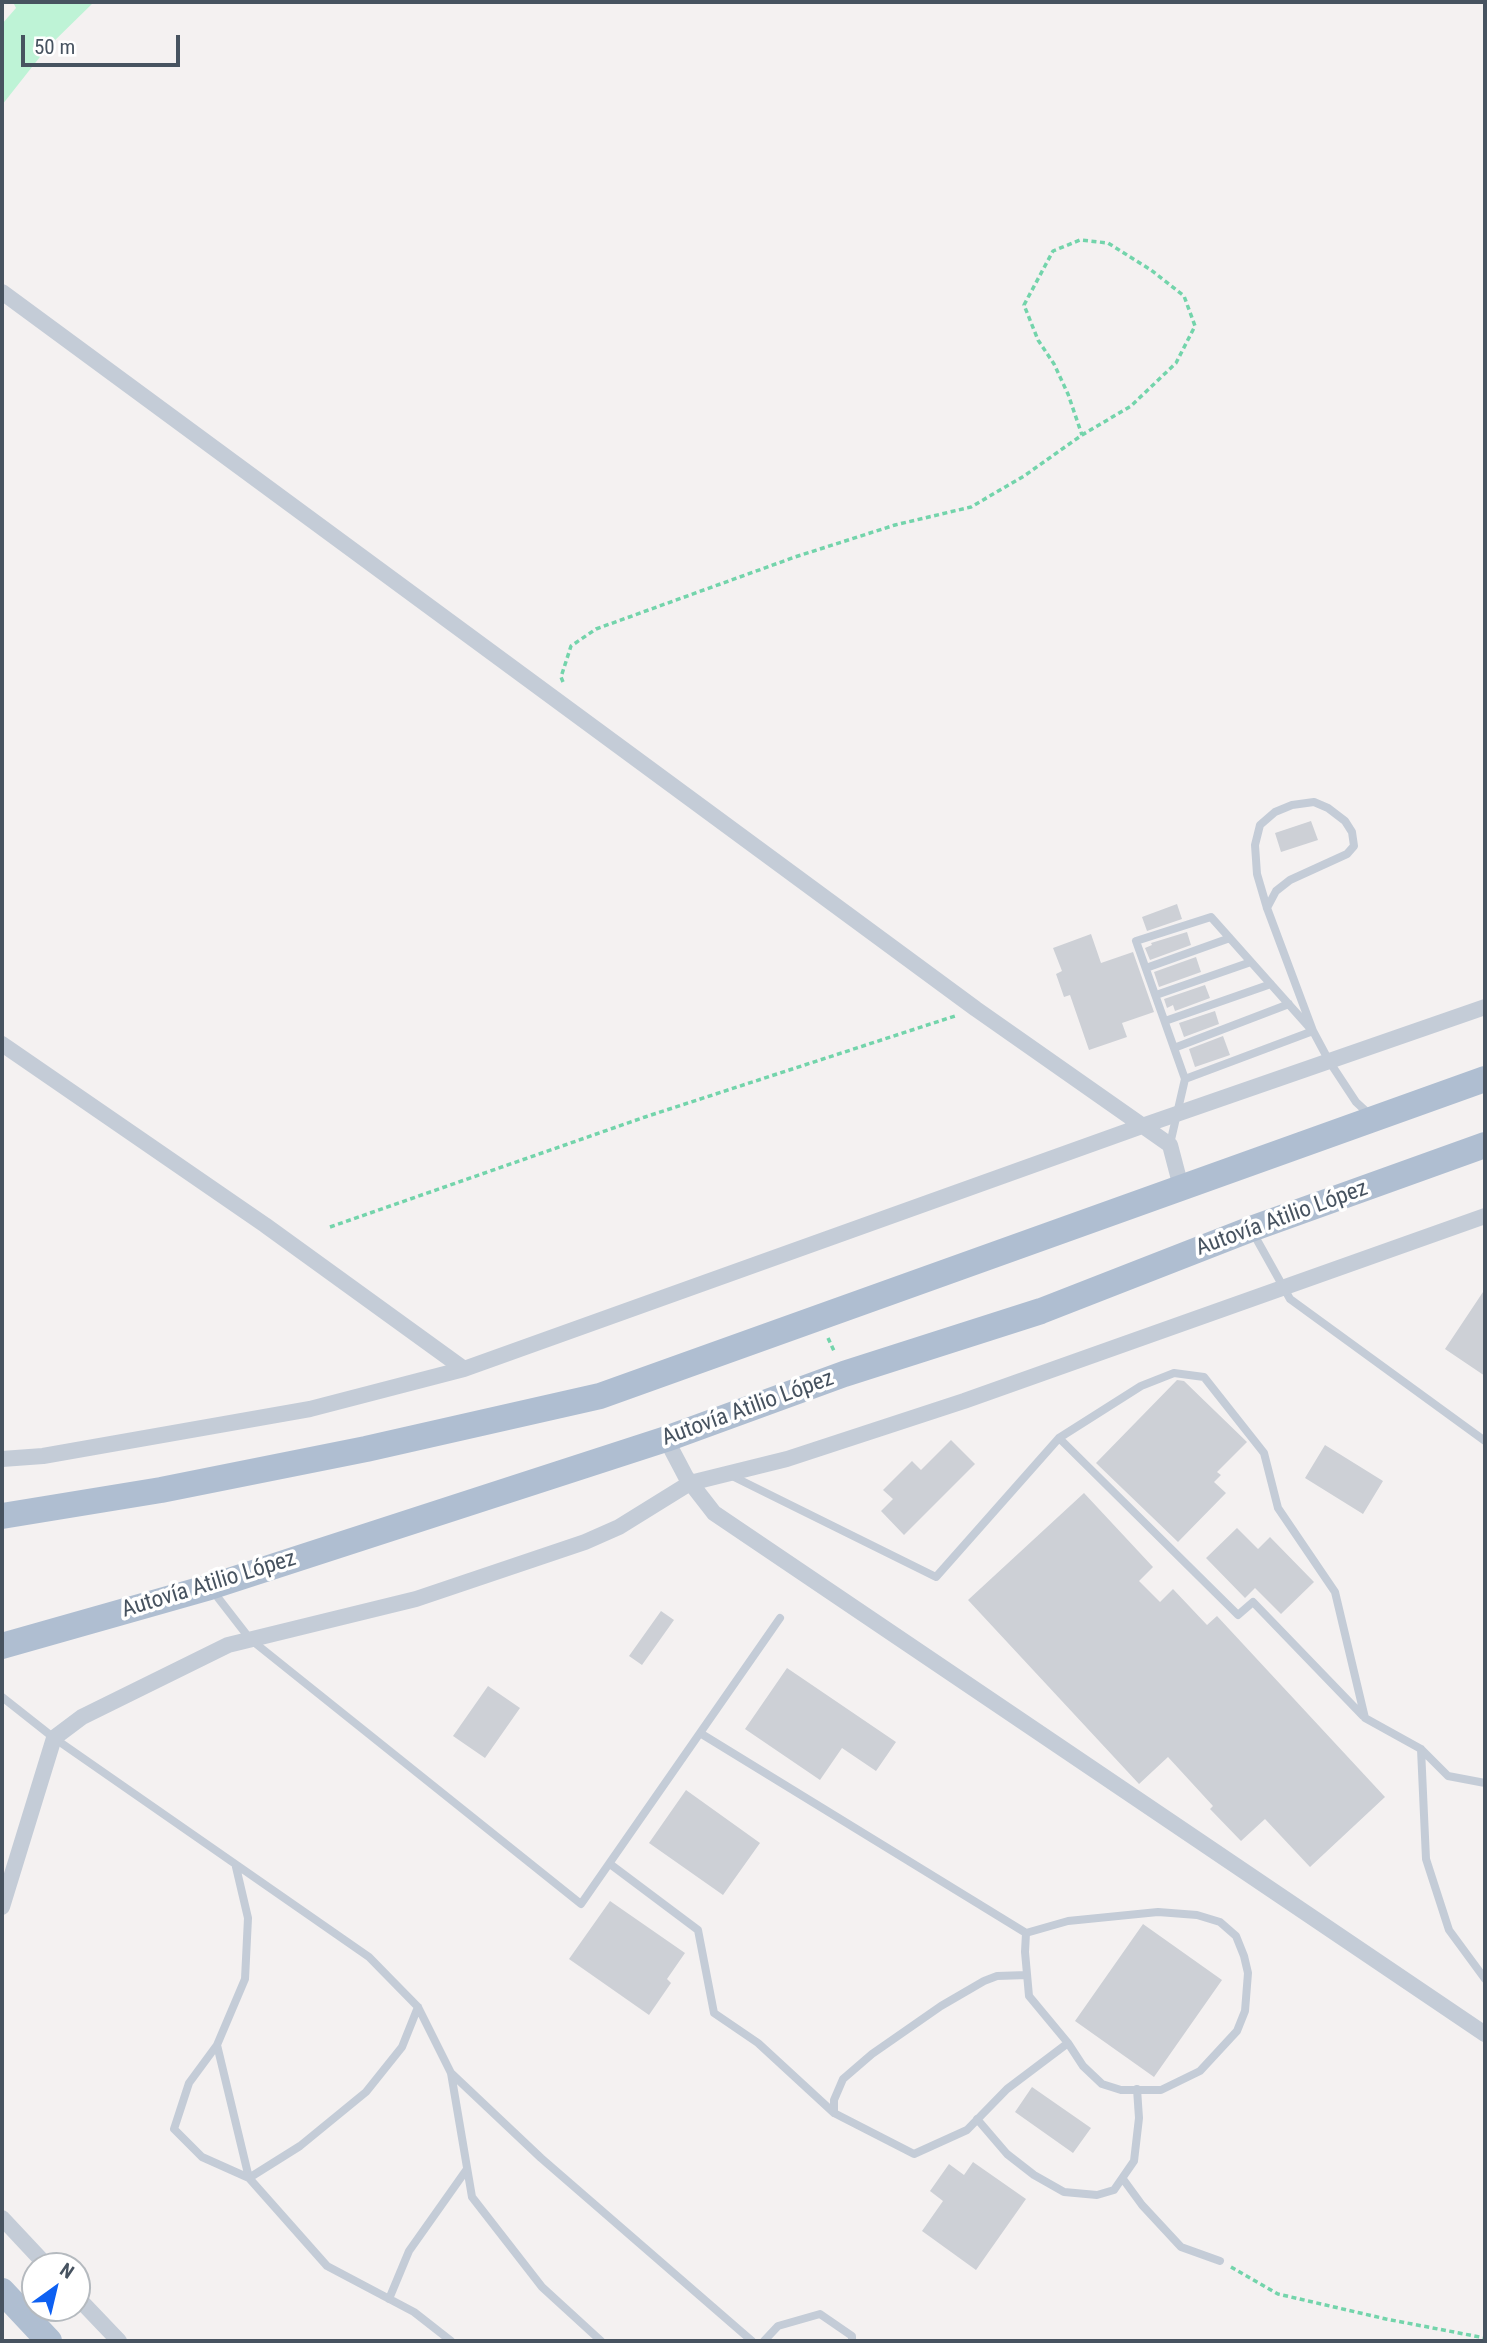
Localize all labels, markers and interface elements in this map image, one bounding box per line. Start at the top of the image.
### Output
scale bar [24,21,184,65]
text: 50 m [34,35,75,59]
street label: Autovía Atilio López [1192,1175,1372,1263]
street label: Autovía Atilio López [658,1365,838,1453]
street label: Autovía Atilio López [118,1545,300,1625]
north arrow [21,2252,91,2322]
text: N [56,2258,78,2284]

